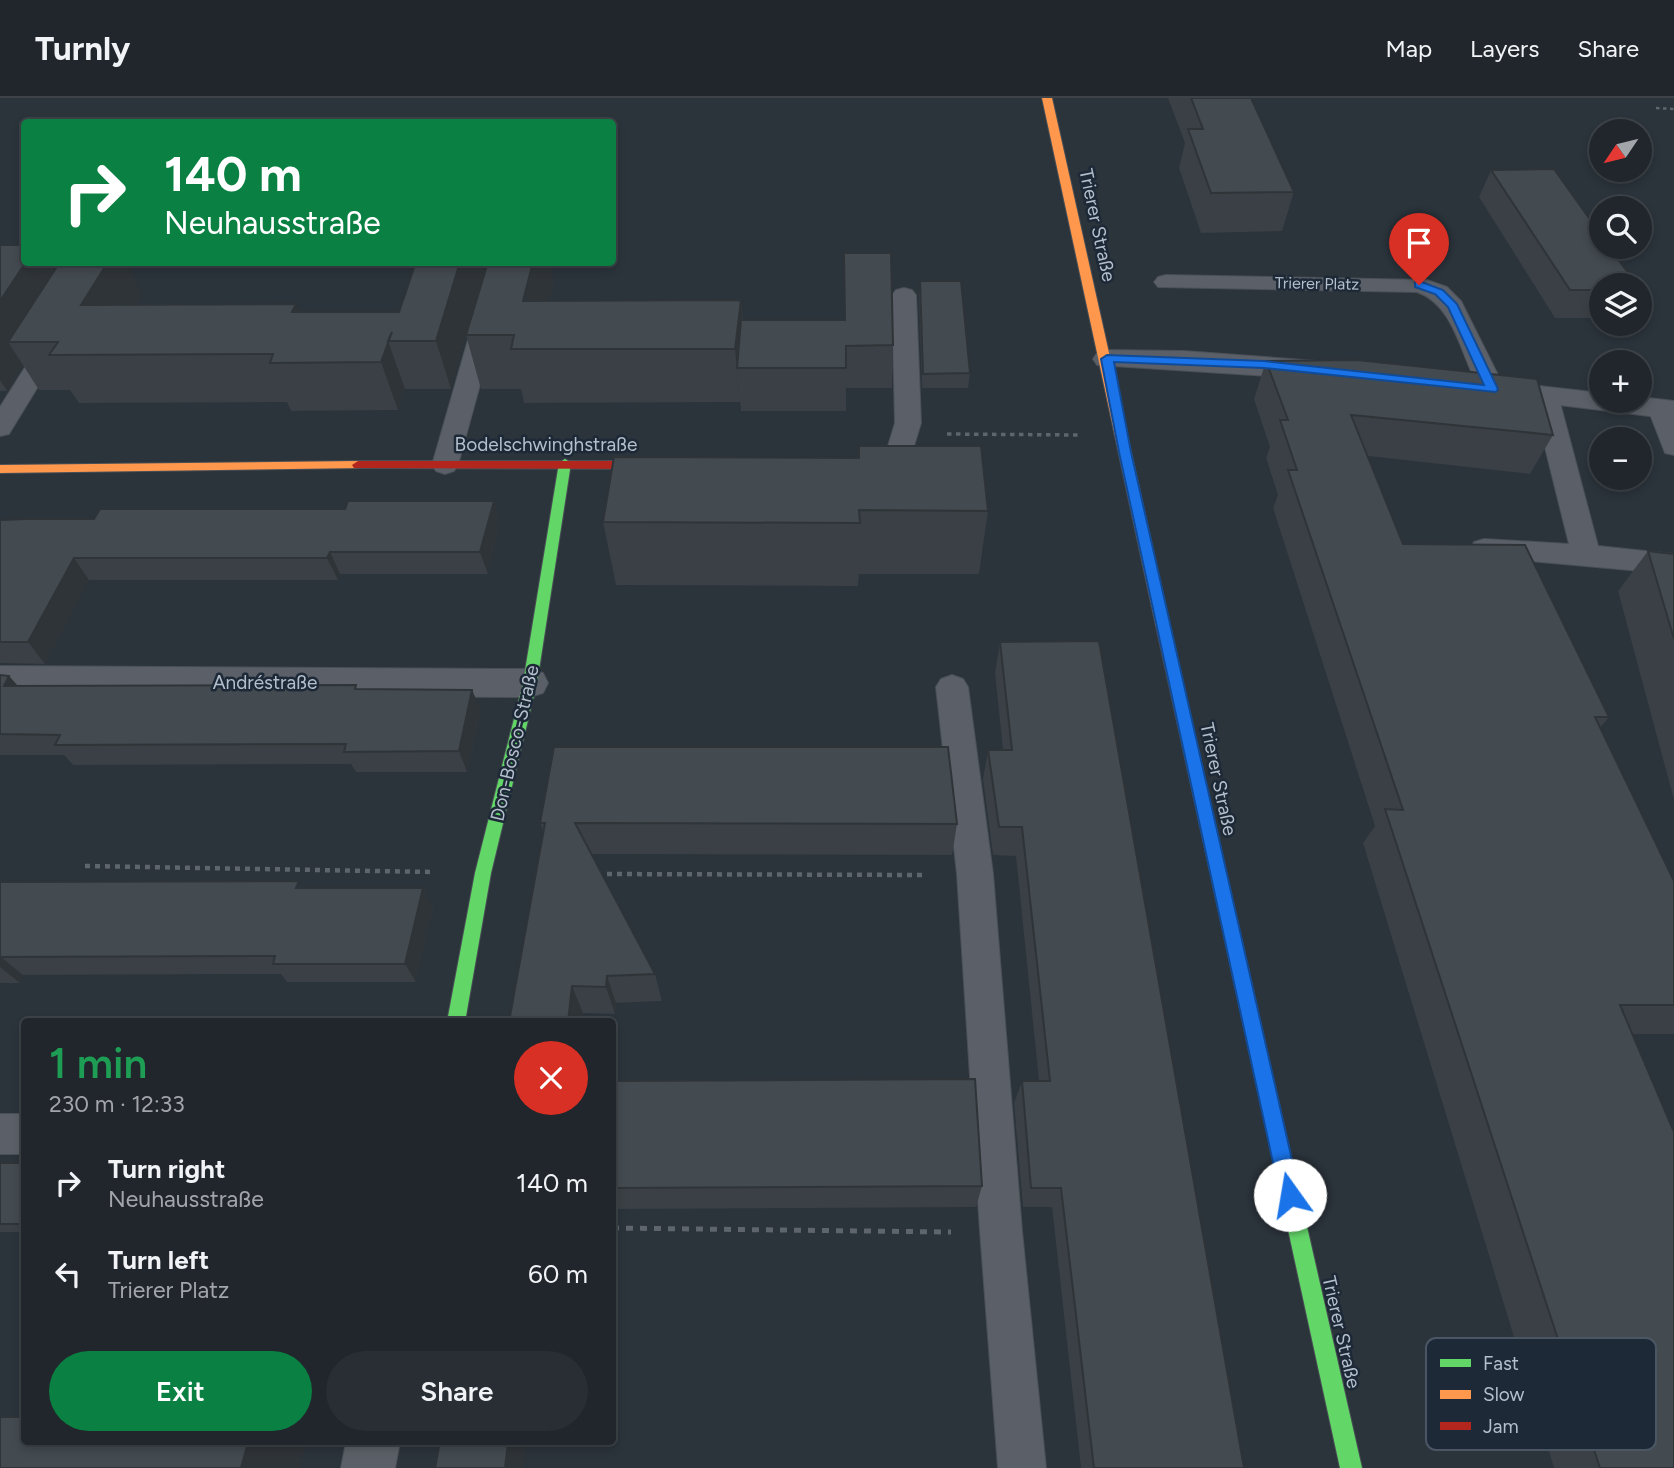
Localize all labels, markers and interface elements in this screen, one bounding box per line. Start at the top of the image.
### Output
text: Turnly [35,29,130,68]
text: Map [1385,34,1432,63]
text: Layers [1470,34,1539,63]
text: Share [1577,34,1639,63]
north arrow [1589,119,1652,182]
map controls [1589,119,1652,490]
text: 140 m [164,144,302,203]
icon: right [49,147,140,238]
street label: Trierer Straße [1074,167,1121,284]
button: search [1589,196,1652,259]
text: Neuhausstraße [164,204,381,242]
pin [1389,213,1449,285]
icon: arrive [1400,224,1438,262]
street label: Trierer Platz [1275,273,1359,294]
button: layers [1589,273,1652,336]
button: + [1589,350,1652,413]
button: − [1589,427,1652,490]
street label: Bodelschwinghstraße [455,433,637,456]
street label: Don-Bosco-Straße [485,663,544,823]
street label: Andréstraße [213,671,317,694]
street label: Trierer Straße [1195,721,1242,838]
text: 1 min [49,1038,147,1089]
button: close [514,1041,588,1115]
text: 230 m · 12:33 [49,1090,185,1118]
text: Turn right [108,1153,225,1185]
position arrow [1253,1158,1327,1232]
icon: right [49,1164,87,1202]
text: 140 m [516,1167,588,1199]
text: Neuhausstraße [108,1185,264,1213]
text: Turn left [108,1244,209,1276]
icon: left [49,1255,87,1293]
text: 60 m [528,1258,588,1290]
street label: Trierer Straße [1317,1274,1366,1391]
text: Trierer Platz [108,1276,229,1304]
legend [1426,1338,1656,1450]
button: Exit [49,1351,312,1431]
button: Share [326,1351,588,1431]
text: Fast [1483,1352,1519,1375]
text: Slow [1483,1383,1525,1406]
text: Jam [1483,1415,1519,1438]

